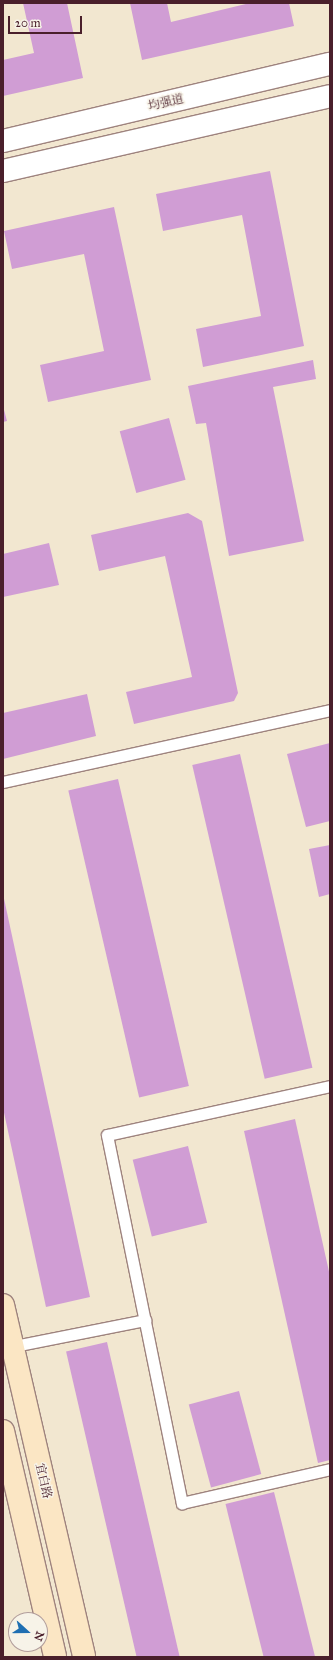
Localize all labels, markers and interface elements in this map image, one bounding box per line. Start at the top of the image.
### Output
scale bar [10,8,84,34]
text: 20 m [15,16,41,30]
street label: 均强道 [147,92,185,114]
street label: 宜白路 [32,1462,54,1500]
north arrow [8,1612,48,1652]
text: N [31,1629,46,1643]

